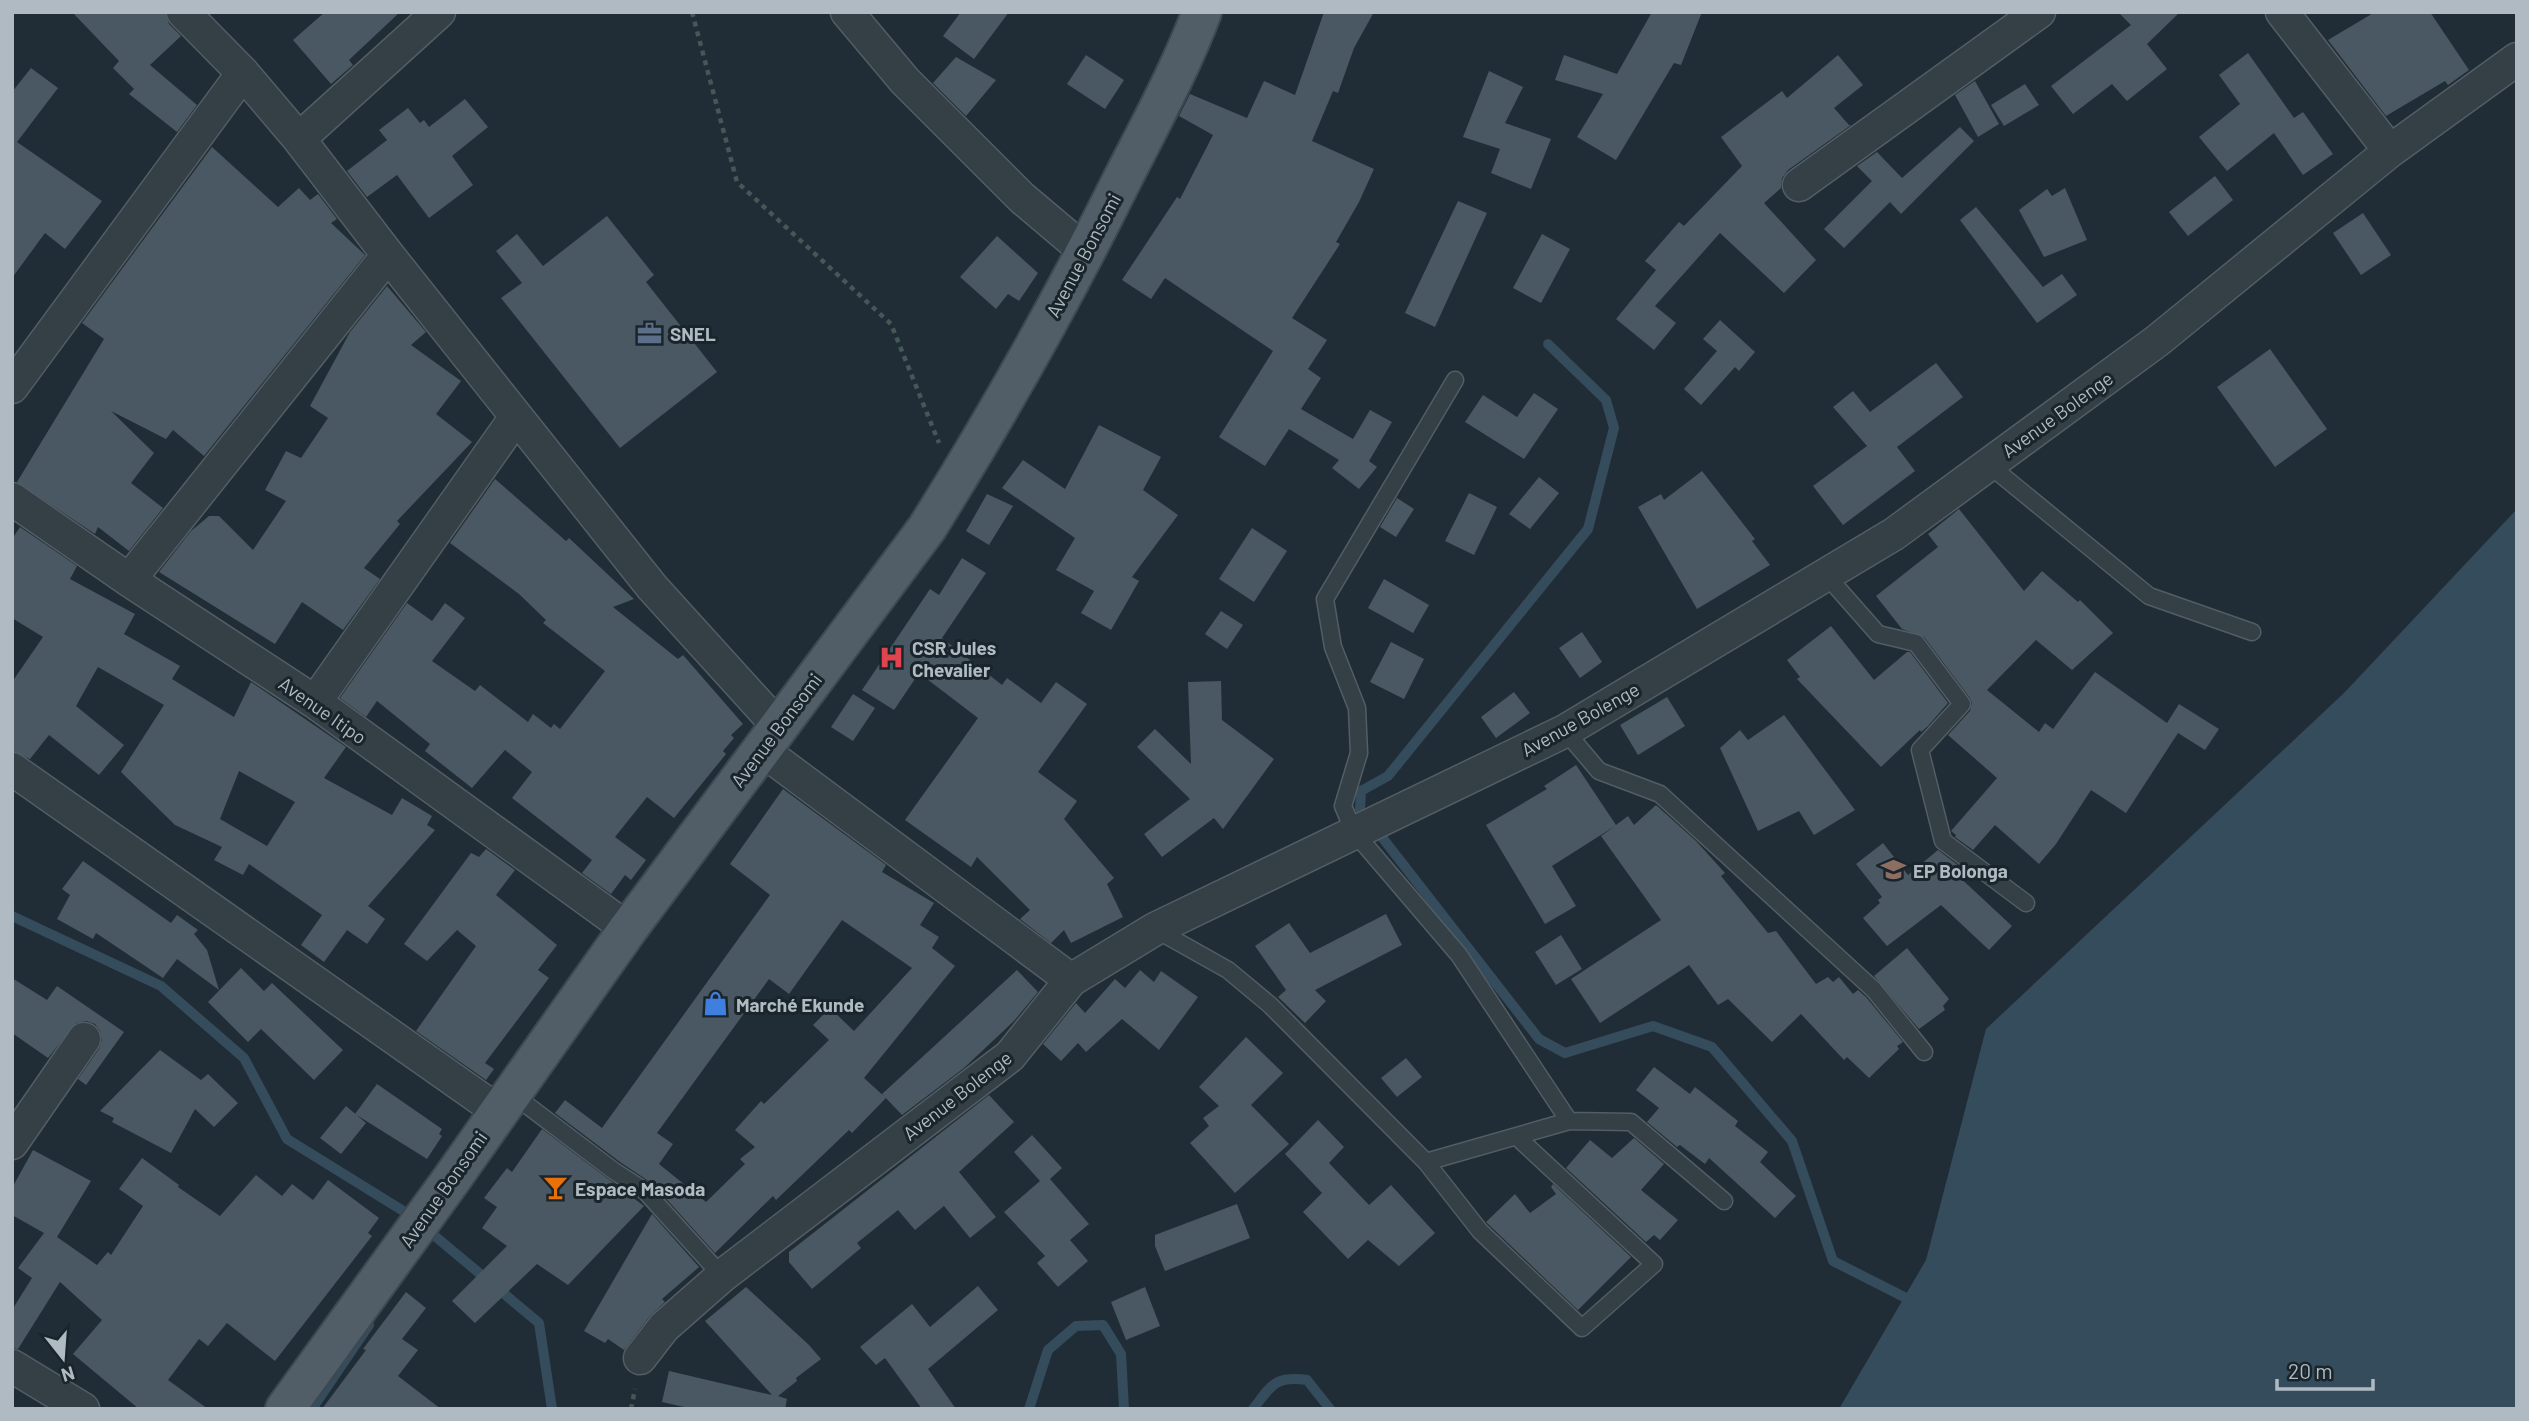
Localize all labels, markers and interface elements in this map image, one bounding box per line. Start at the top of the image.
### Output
street label: Avenue Bonsomi [1041,189,1125,321]
office icon: SNEL [636,319,664,347]
place label: SNEL [670,322,716,345]
street label: Avenue Bolenge [1997,366,2117,462]
place label: CSR Jules Chevalier [912,636,996,681]
hospital icon: CSR Jules Chevalier [878,644,906,672]
street label: Avenue Bonsomi [726,668,826,792]
street label: Avenue Itipo [275,671,371,749]
street label: Avenue Bolenge [1517,677,1643,761]
school or university icon: EP Bolonga [1879,856,1907,884]
place label: EP Bolonga [1913,859,2008,882]
shop icon: Marché Ekunde [702,990,730,1018]
place label: Marché Ekunde [736,993,864,1016]
street label: Avenue Bolenge [898,1045,1016,1145]
street label: Avenue Bonsomi [394,1126,492,1252]
bar icon: Espace Masoda [541,1174,569,1202]
place label: Espace Masoda [575,1177,705,1200]
north arrow [28,1323,98,1393]
scale bar [2277,1348,2373,1392]
text: 20 m [2288,1358,2333,1383]
text: N [59,1362,78,1388]

